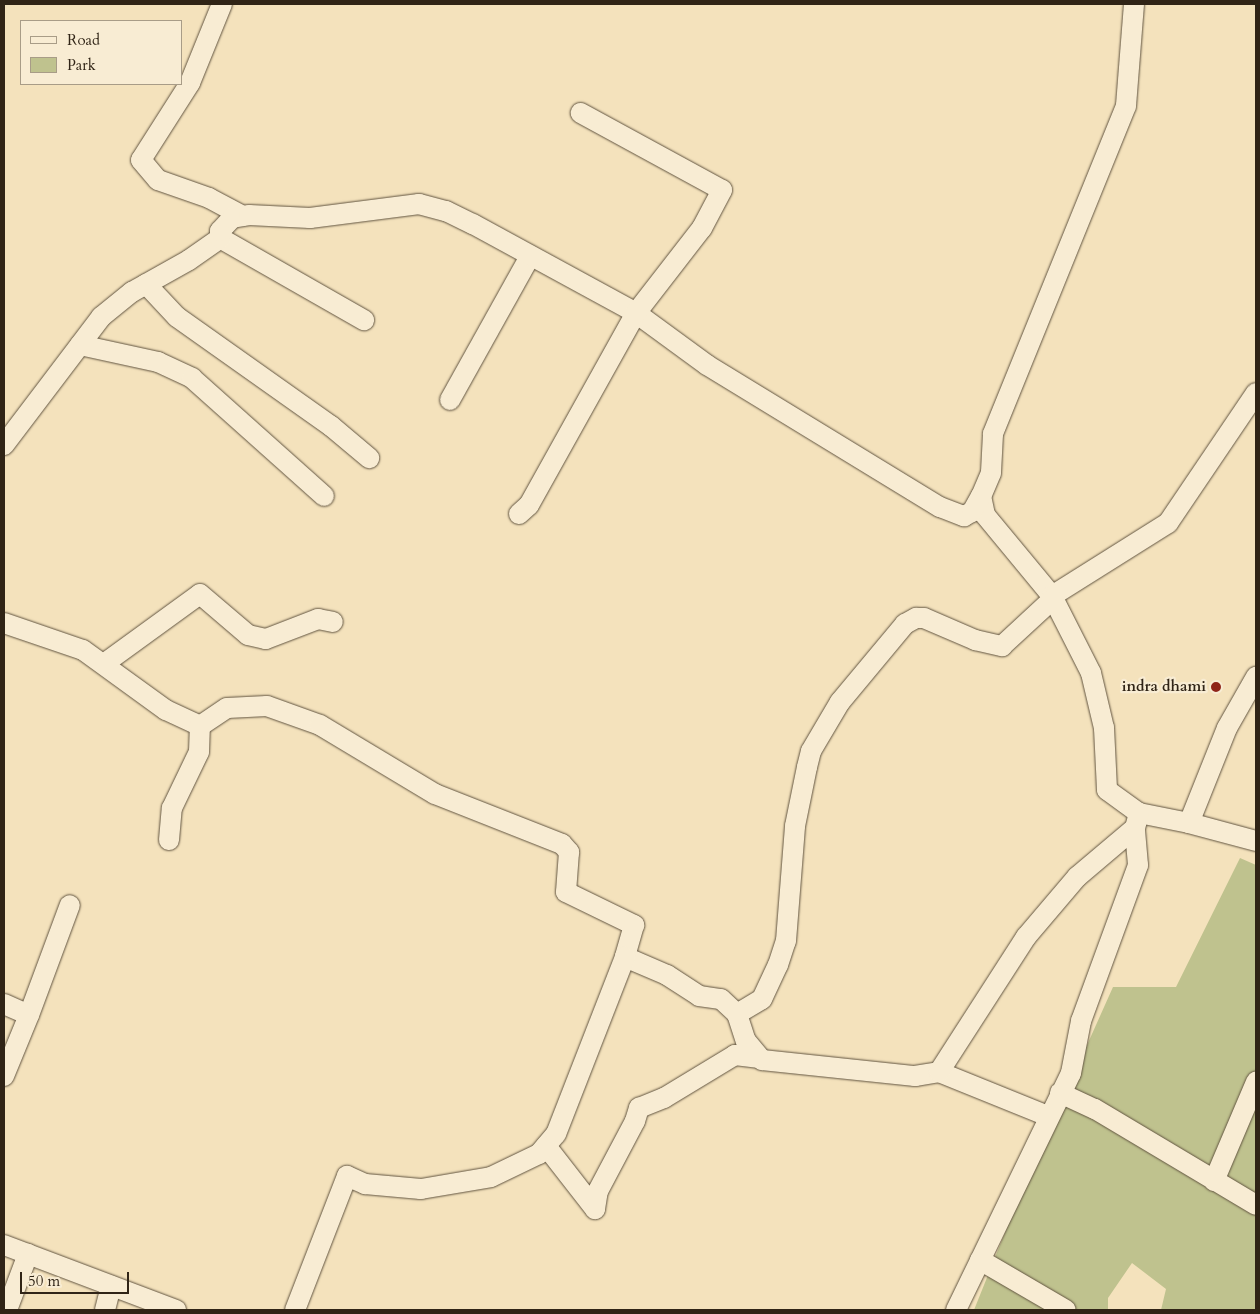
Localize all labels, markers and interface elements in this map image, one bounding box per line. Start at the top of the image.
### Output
legend [20,20,182,85]
text: Road [67,30,100,50]
text: Park [67,55,96,75]
place label: indra dhami [1122,678,1206,696]
marker: indra dhami [1210,681,1222,693]
scale bar [22,1262,131,1294]
text: 50 m [28,1271,60,1291]

